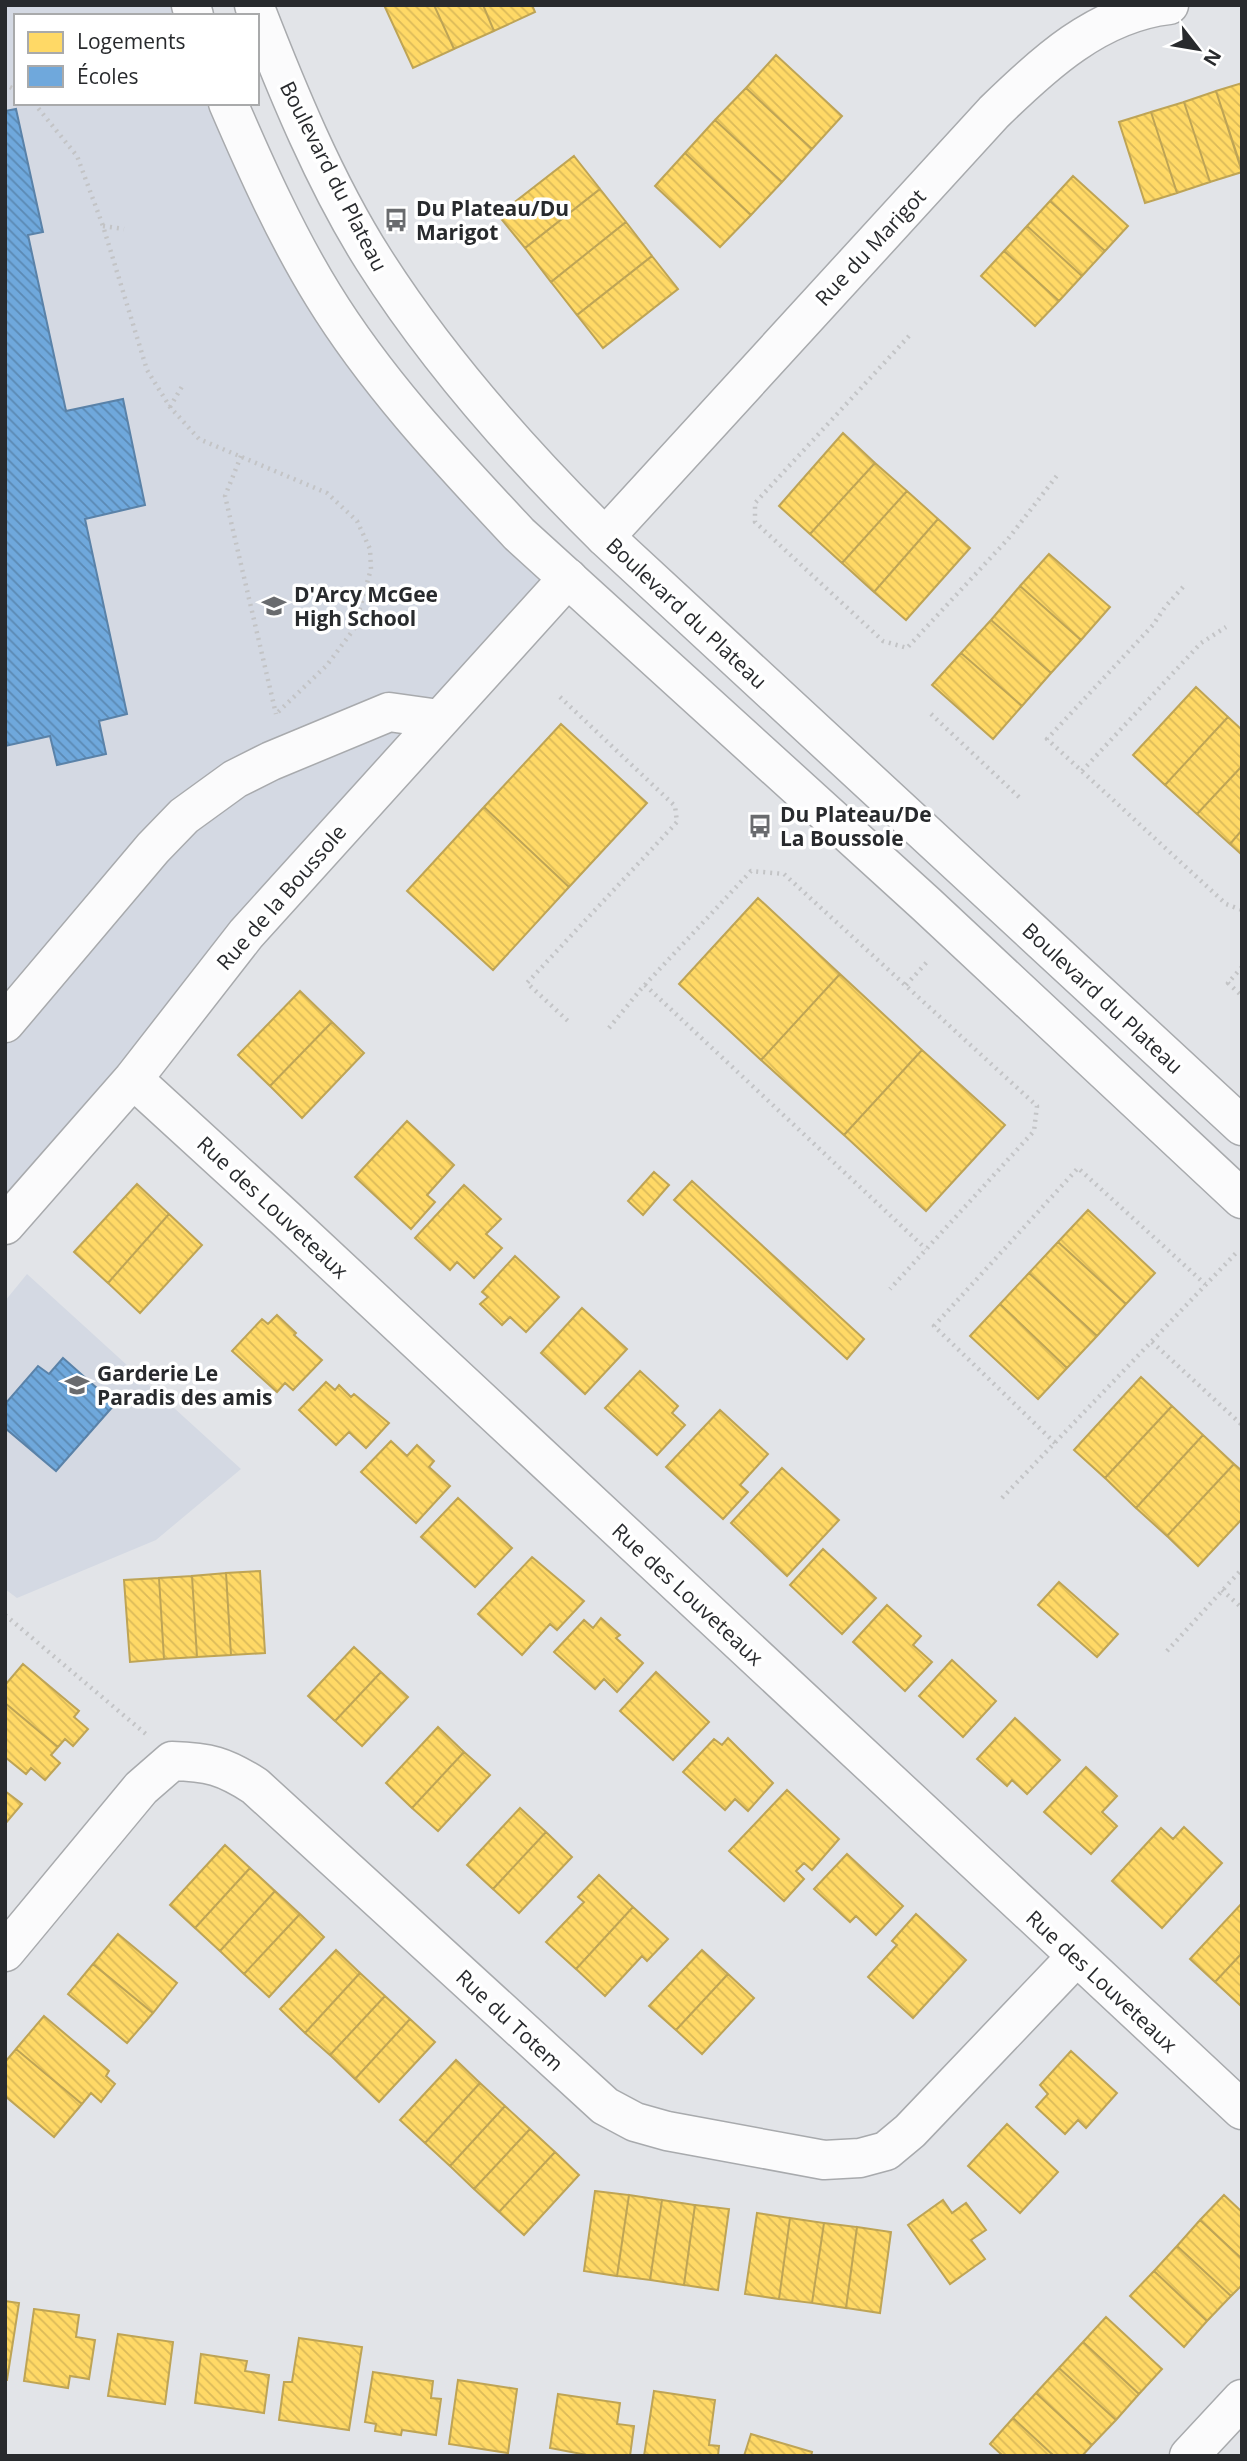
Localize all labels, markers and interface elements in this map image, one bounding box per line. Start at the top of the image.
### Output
legend [14,14,259,105]
north arrow [1163,14,1233,84]
text: Logements [77,27,185,55]
text: N [1197,44,1228,71]
text: Écoles [77,62,138,90]
street label: Boulevard du Plateau [274,76,394,276]
street label: Rue du Marigot [809,183,931,311]
place label: Du Plateau/Du Marigot [416,194,569,246]
bus stop icon: Du Plateau/Du Marigot [382,206,410,234]
street label: Boulevard du Plateau [601,531,773,695]
place label: D'Arcy McGee High School [294,580,438,632]
school or university icon: D'Arcy McGee High School [260,592,288,620]
place label: Du Plateau/De La Boussole [780,800,932,852]
bus stop icon: Du Plateau/De La Boussole [746,812,774,840]
street label: Rue de la Boussole [210,818,352,976]
street label: Boulevard du Plateau [1017,916,1189,1080]
street label: Rue des Louveteaux [191,1130,355,1284]
place label: Garderie Le Paradis des amis [97,1359,272,1411]
school or university icon: Garderie Le Paradis des amis [63,1371,91,1399]
street label: Rue des Louveteaux [606,1517,770,1671]
street label: Rue des Louveteaux [1020,1904,1184,2058]
street label: Rue du Totem [450,1963,570,2077]

